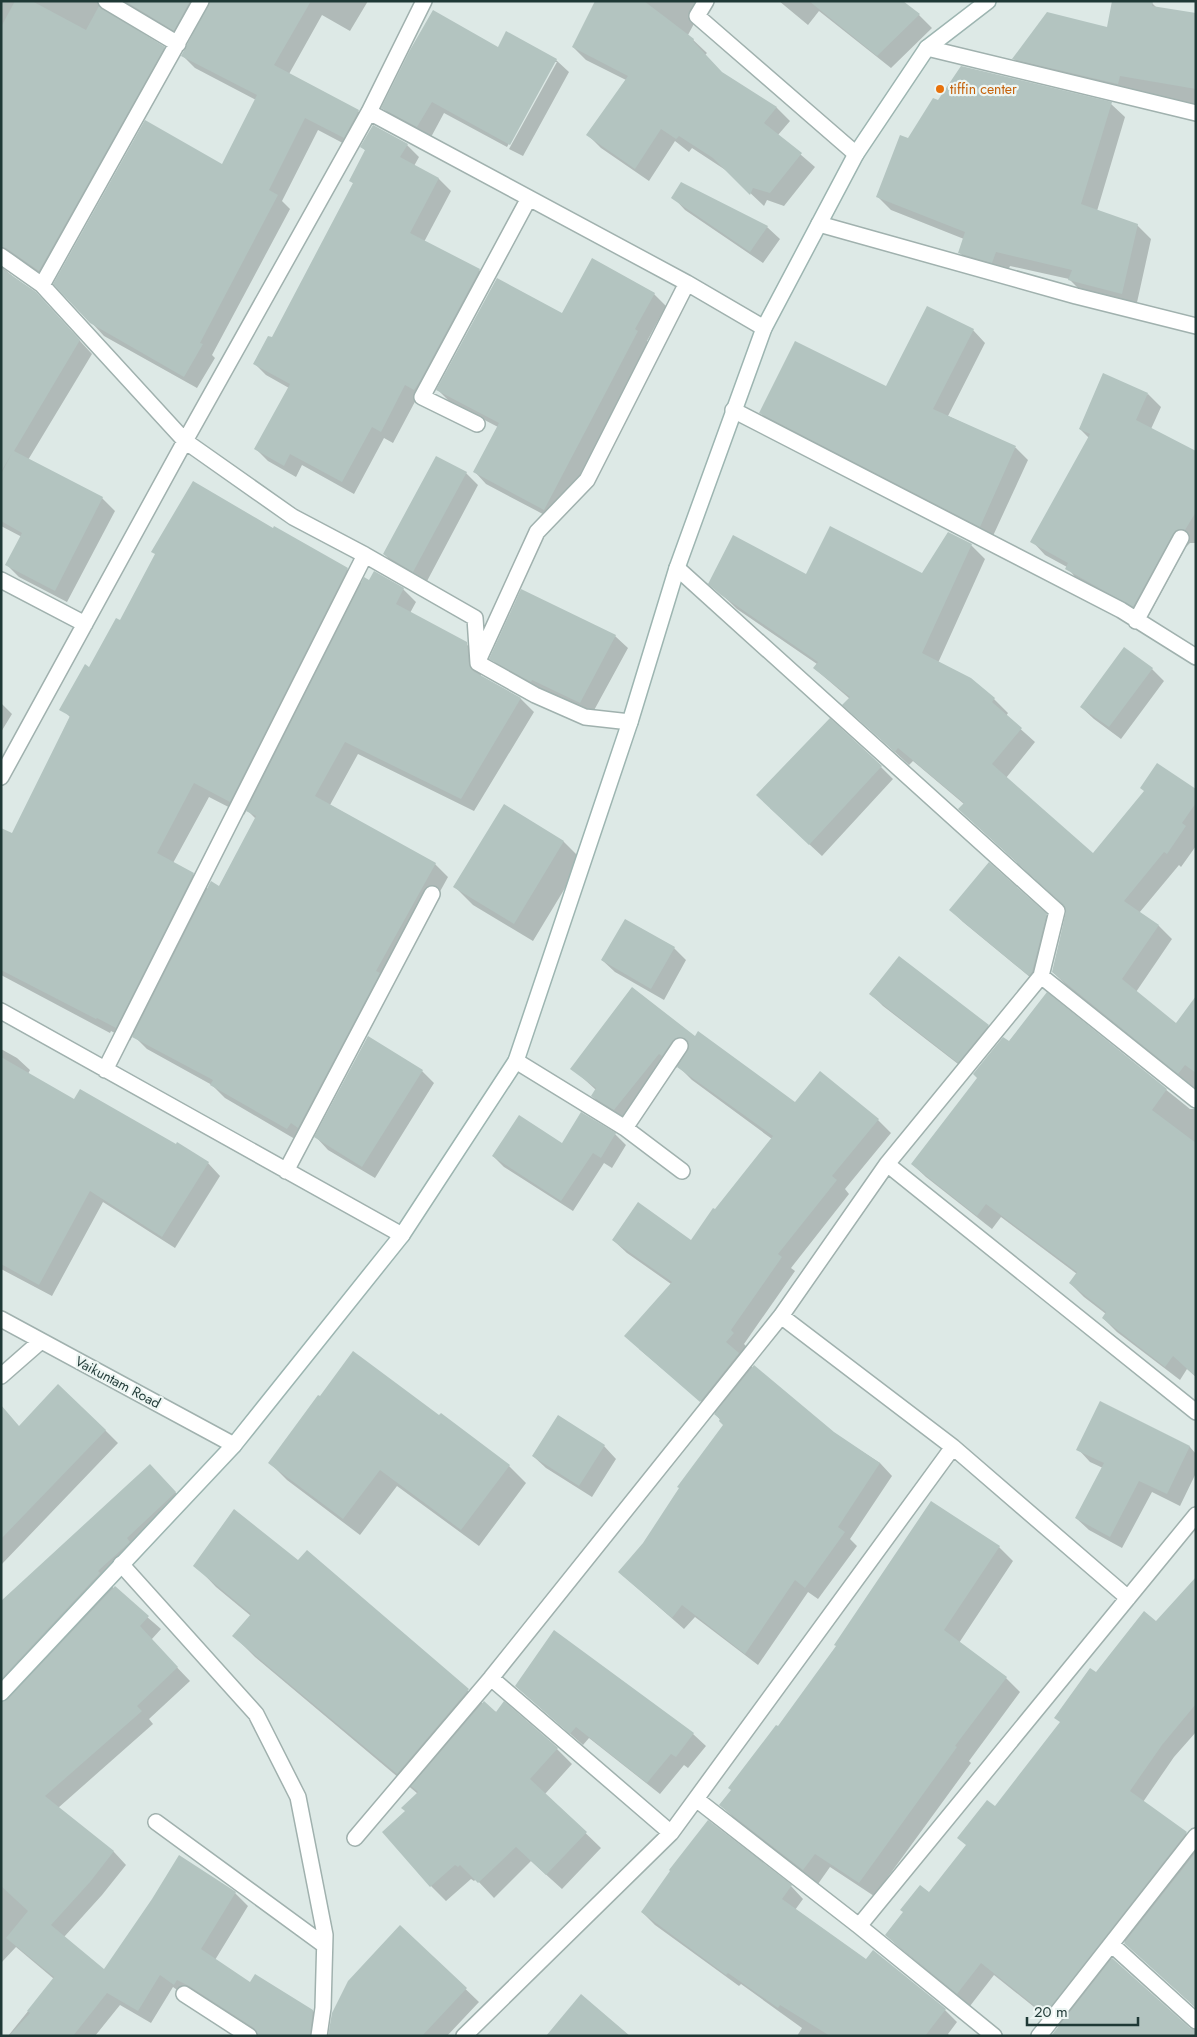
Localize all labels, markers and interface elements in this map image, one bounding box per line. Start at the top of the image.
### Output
place label: tiffin center [950,79,1017,99]
marker: tiffin center [934,83,946,95]
street label: Vaikuntam Road [72,1351,164,1413]
scale bar [1027,1994,1138,2026]
text: 20 m [1034,2001,1068,2023]

